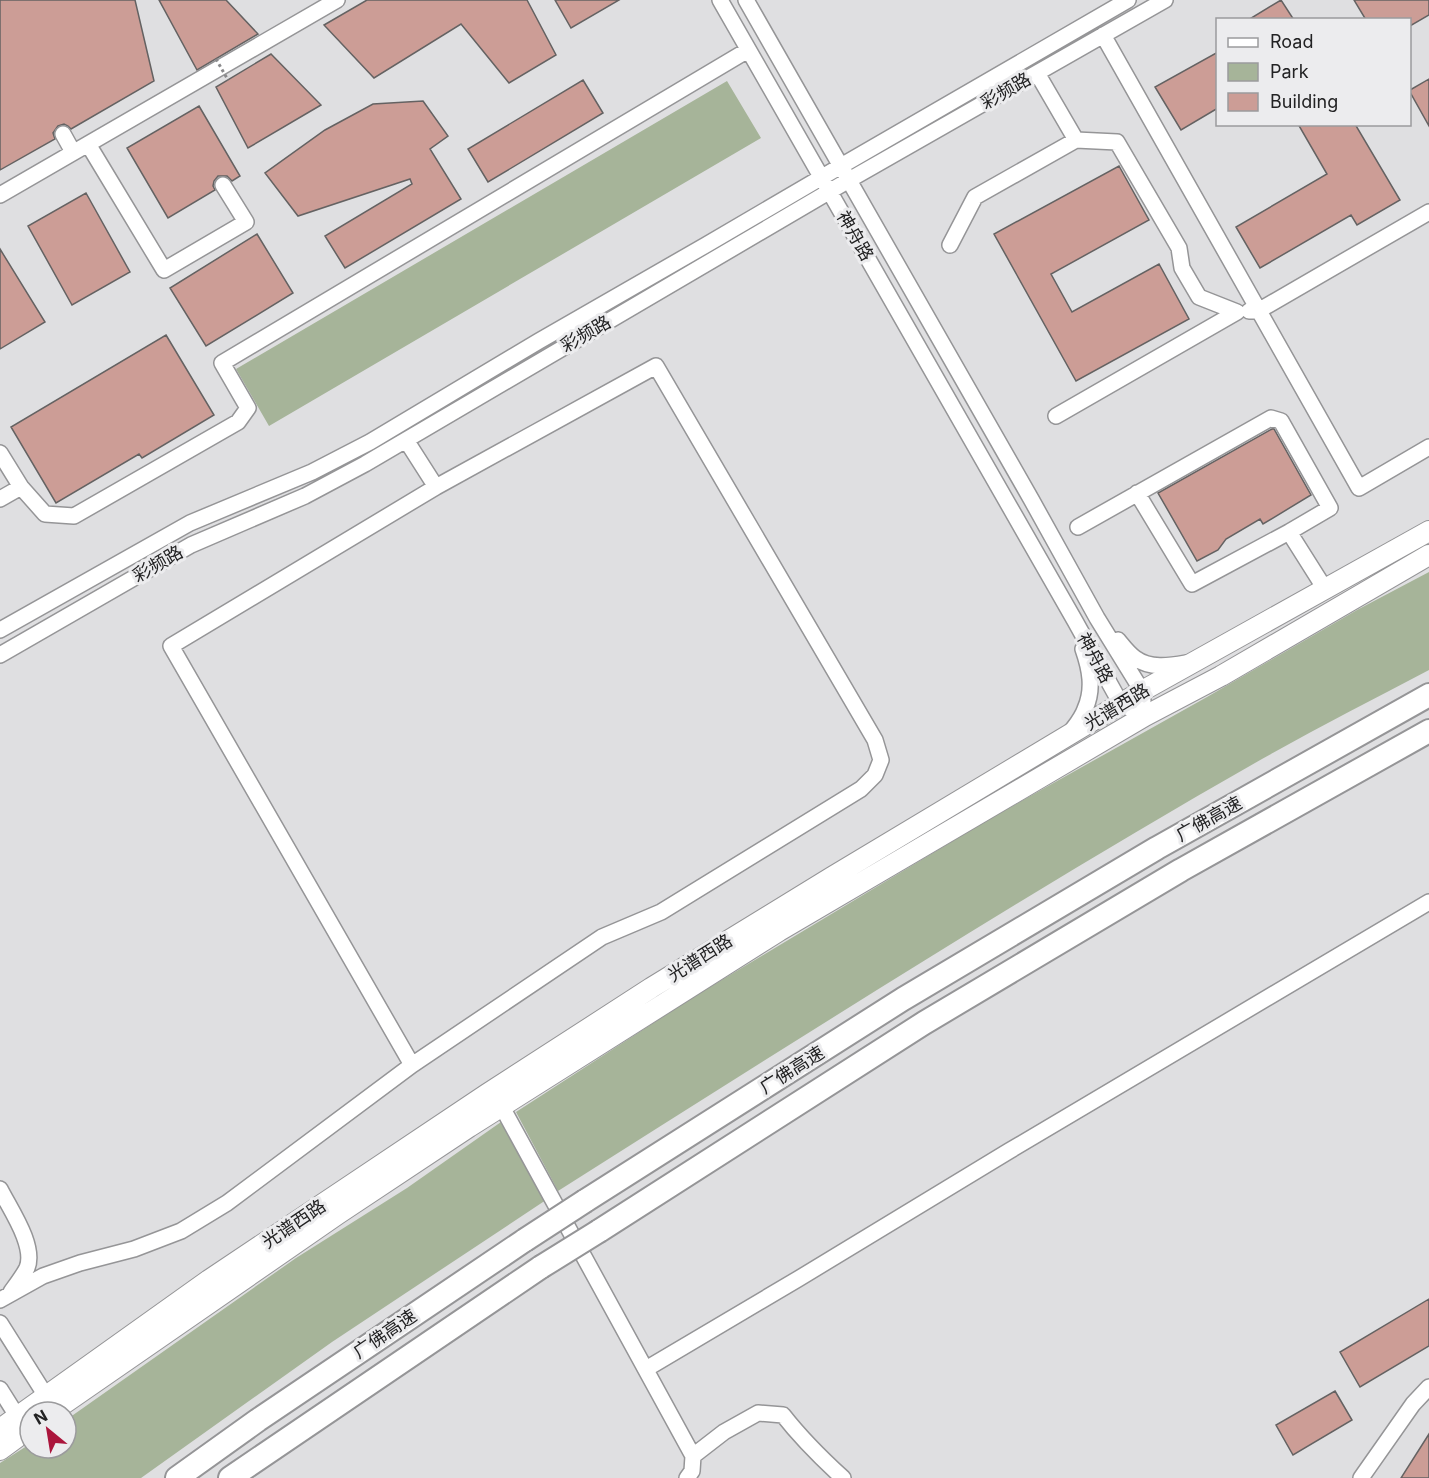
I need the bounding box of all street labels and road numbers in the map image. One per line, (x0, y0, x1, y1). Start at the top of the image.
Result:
street label: 彩频路 (977, 68, 1034, 113)
street label: 神舟路 (833, 207, 878, 264)
street label: 彩频路 (557, 311, 614, 356)
street label: 彩频路 (129, 541, 186, 586)
street label: 神舟路 (1073, 629, 1118, 686)
street label: 光谱西路 (1080, 679, 1153, 734)
street label: 广佛高速 (1172, 792, 1245, 845)
street label: 光谱西路 (664, 930, 736, 986)
street label: 广佛高速 (756, 1042, 828, 1098)
street label: 光谱西路 (258, 1195, 329, 1252)
street label: 广佛高速 (349, 1305, 420, 1362)

